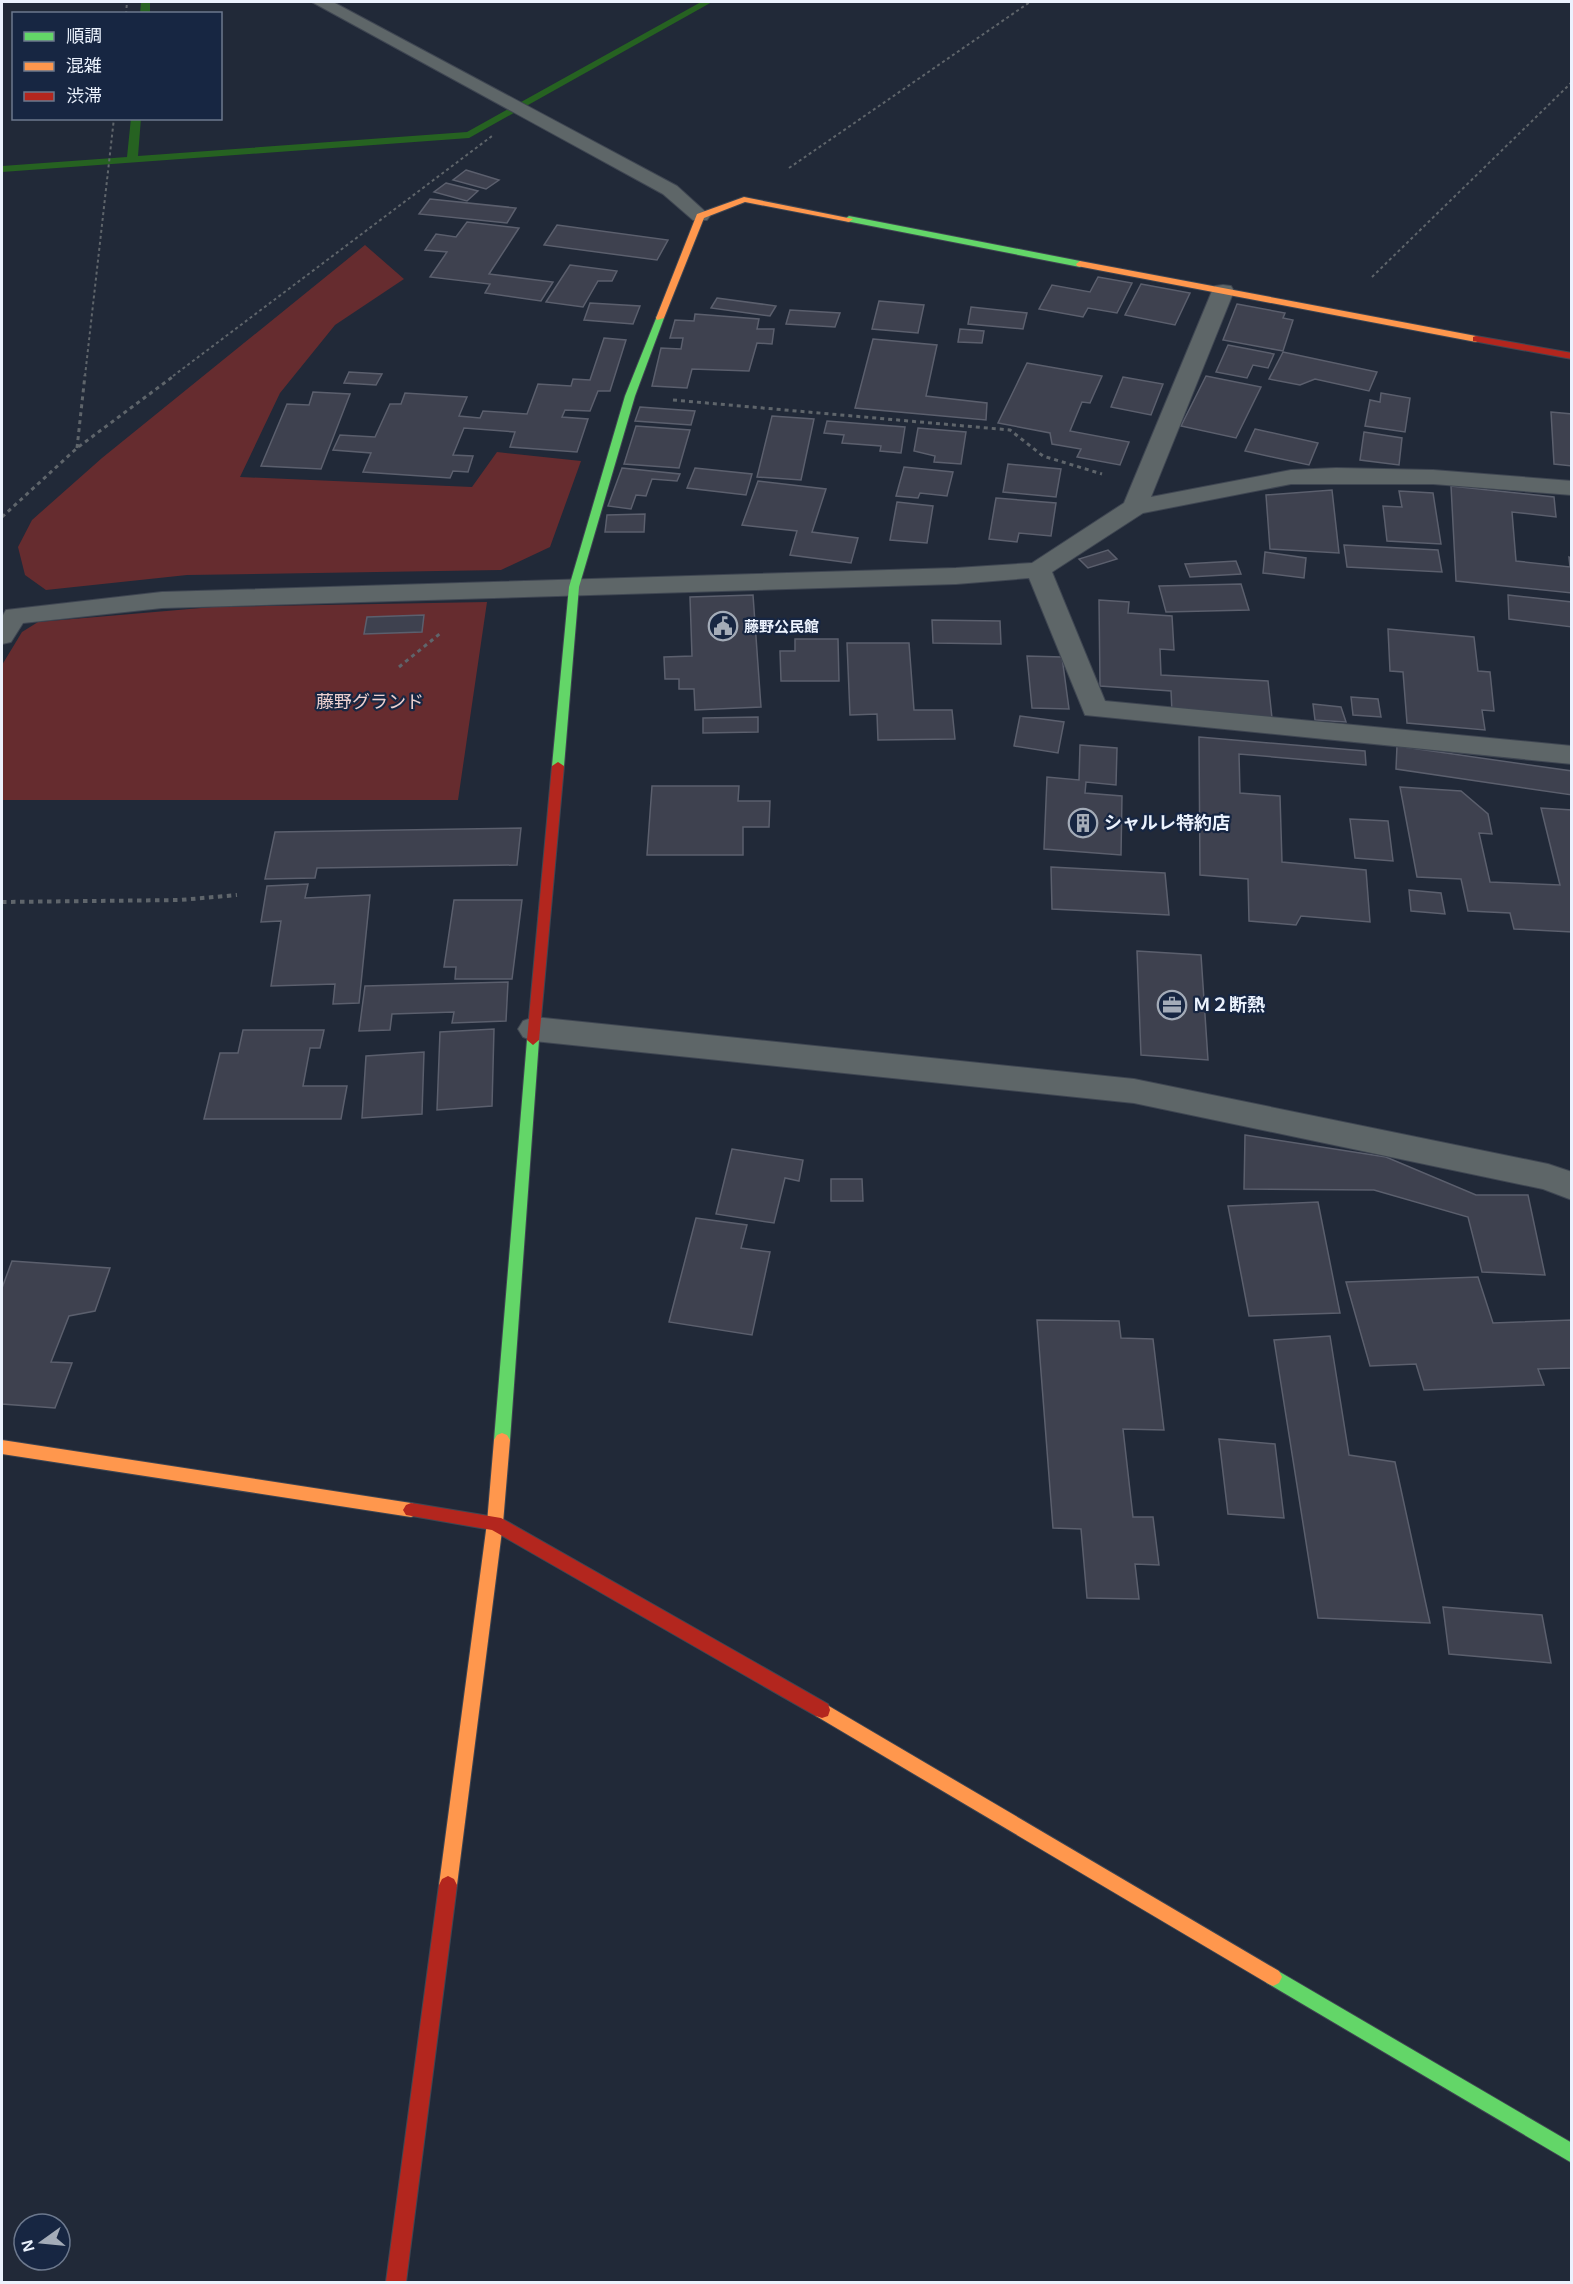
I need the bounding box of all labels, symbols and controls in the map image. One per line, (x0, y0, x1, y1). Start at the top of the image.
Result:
legend (12, 12, 222, 120)
text: 順調 (66, 26, 102, 46)
text: 混雑 (66, 56, 102, 76)
text: 渋滞 (66, 86, 102, 106)
public building icon: 藤野公民館 (707, 610, 739, 642)
place label: 藤野公民館 (744, 618, 819, 635)
park label: 藤野グランド (316, 692, 424, 712)
building icon: シャルレ特約店 (1067, 807, 1099, 839)
place label: シャルレ特約店 (1104, 813, 1230, 833)
office icon: Ｍ２断熱 (1156, 989, 1188, 1021)
place label: Ｍ２断熱 (1193, 995, 1265, 1015)
north arrow (12, 2212, 72, 2272)
text: N (18, 2238, 38, 2254)

